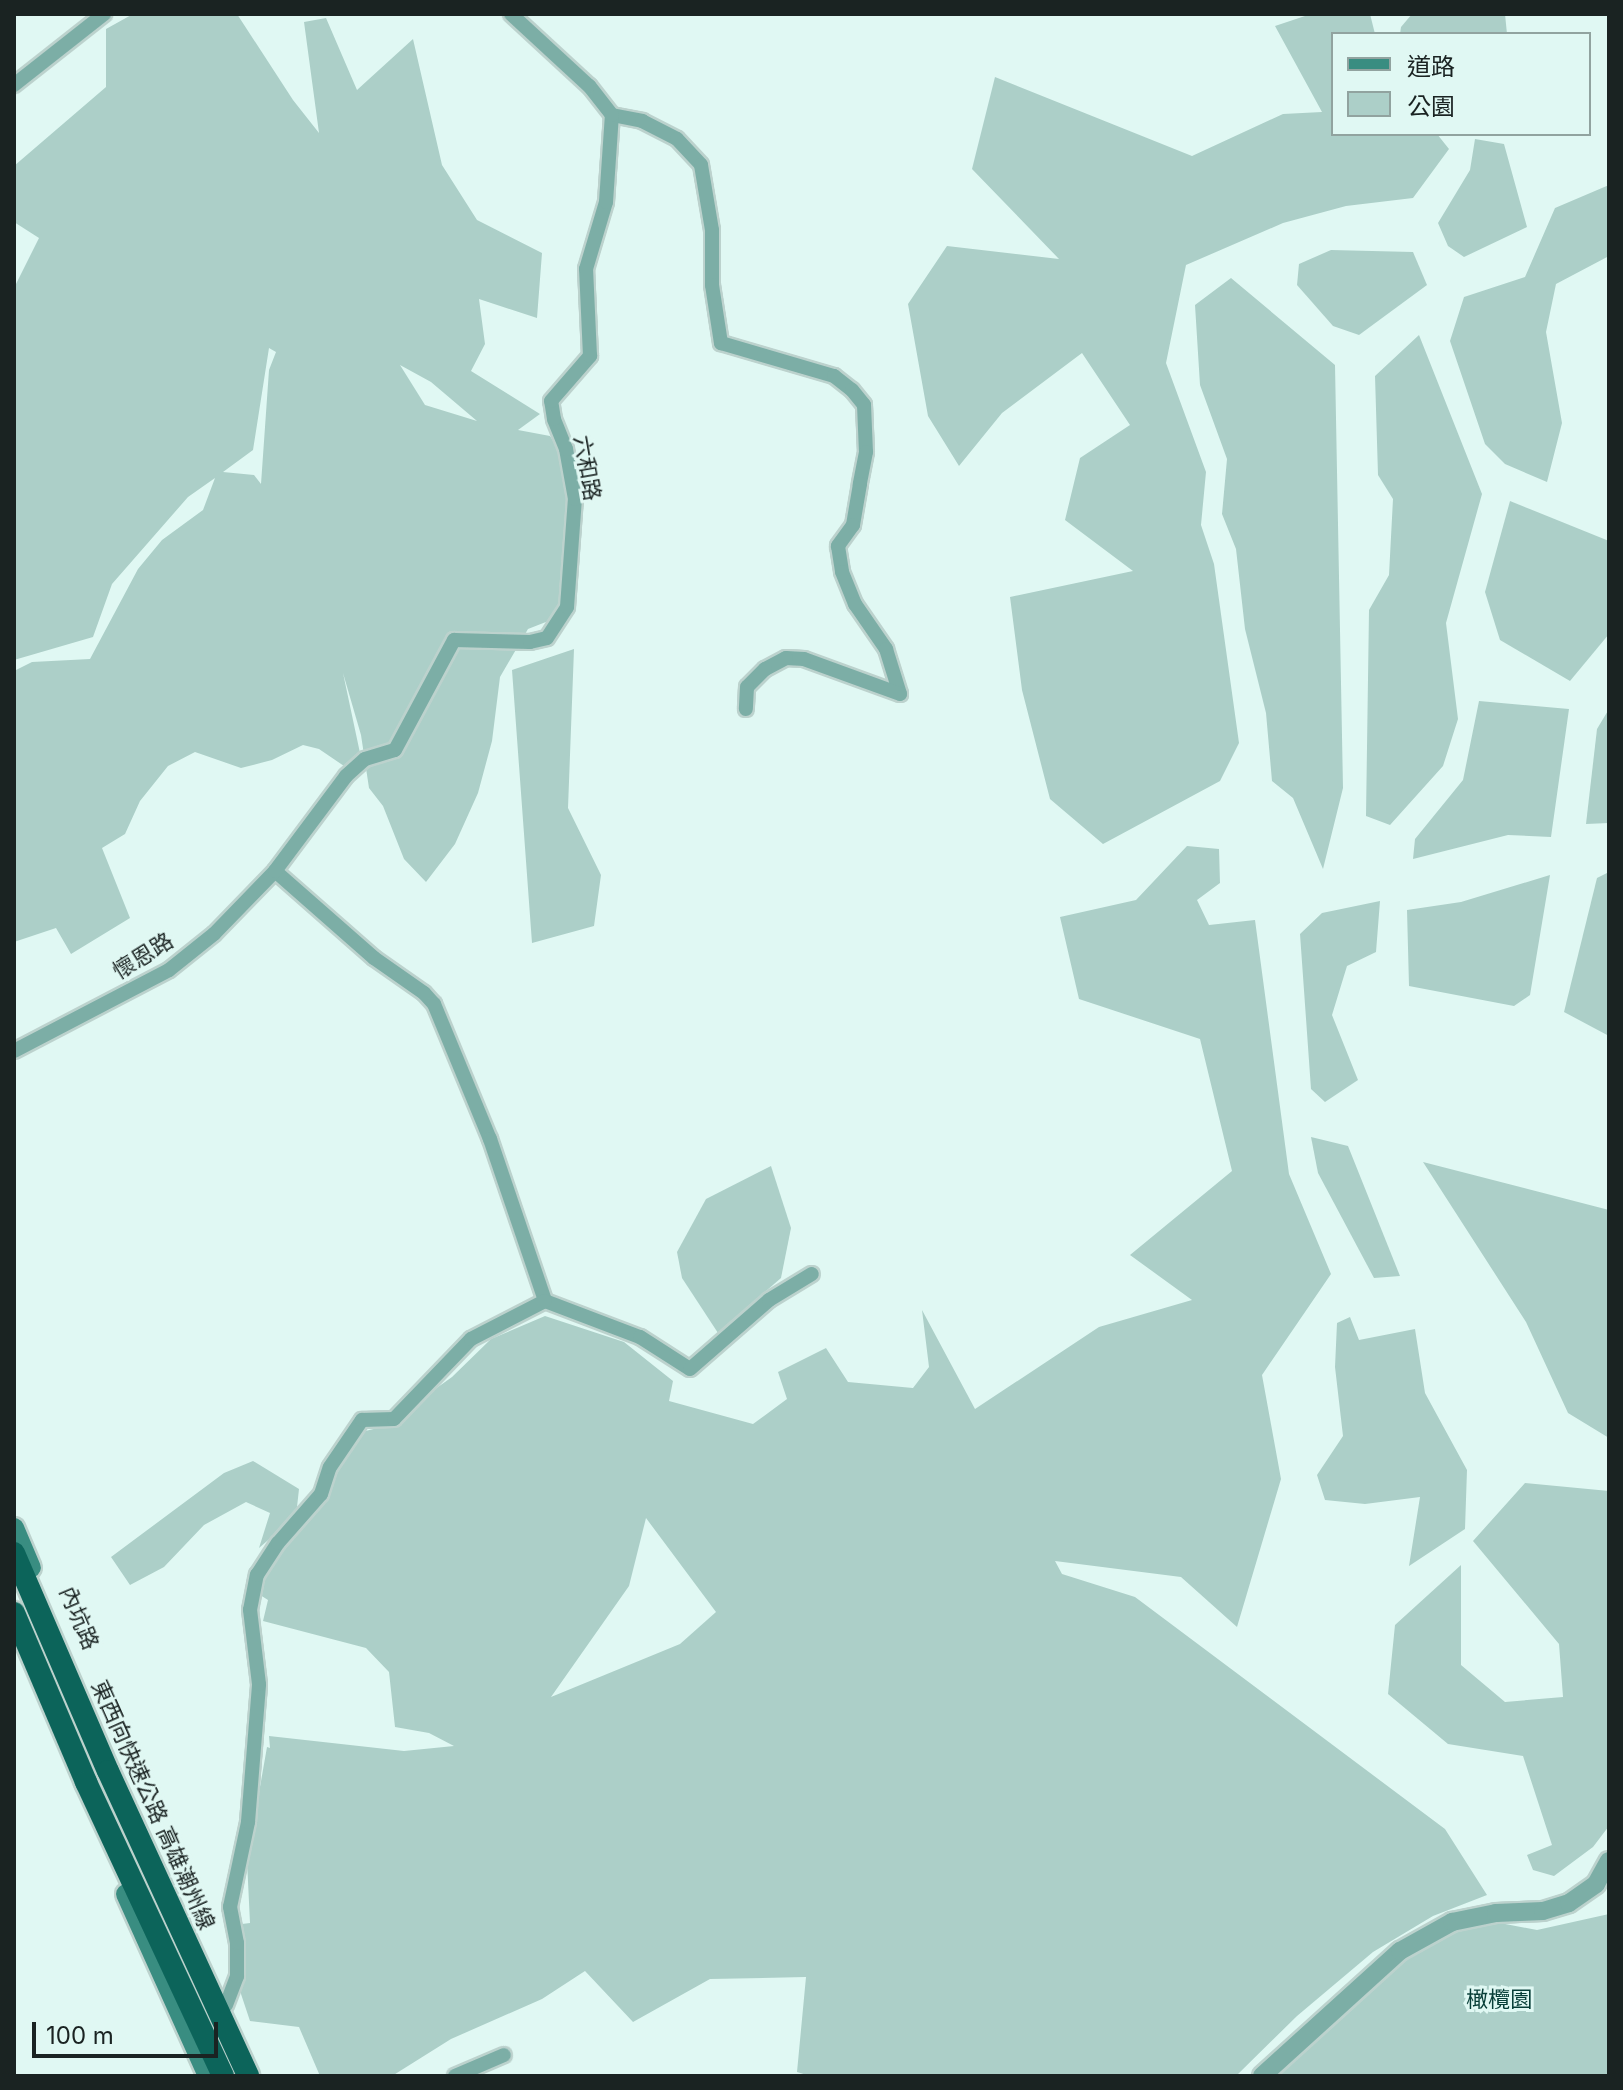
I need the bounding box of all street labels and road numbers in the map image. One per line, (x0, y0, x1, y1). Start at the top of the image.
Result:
street label: 六和路 (568, 433, 606, 503)
street label: 懷恩路 (108, 927, 178, 985)
street label: 內坑路 (54, 1582, 104, 1654)
street label: 東西向快速公路 高雄潮州線 (86, 1676, 220, 1934)

